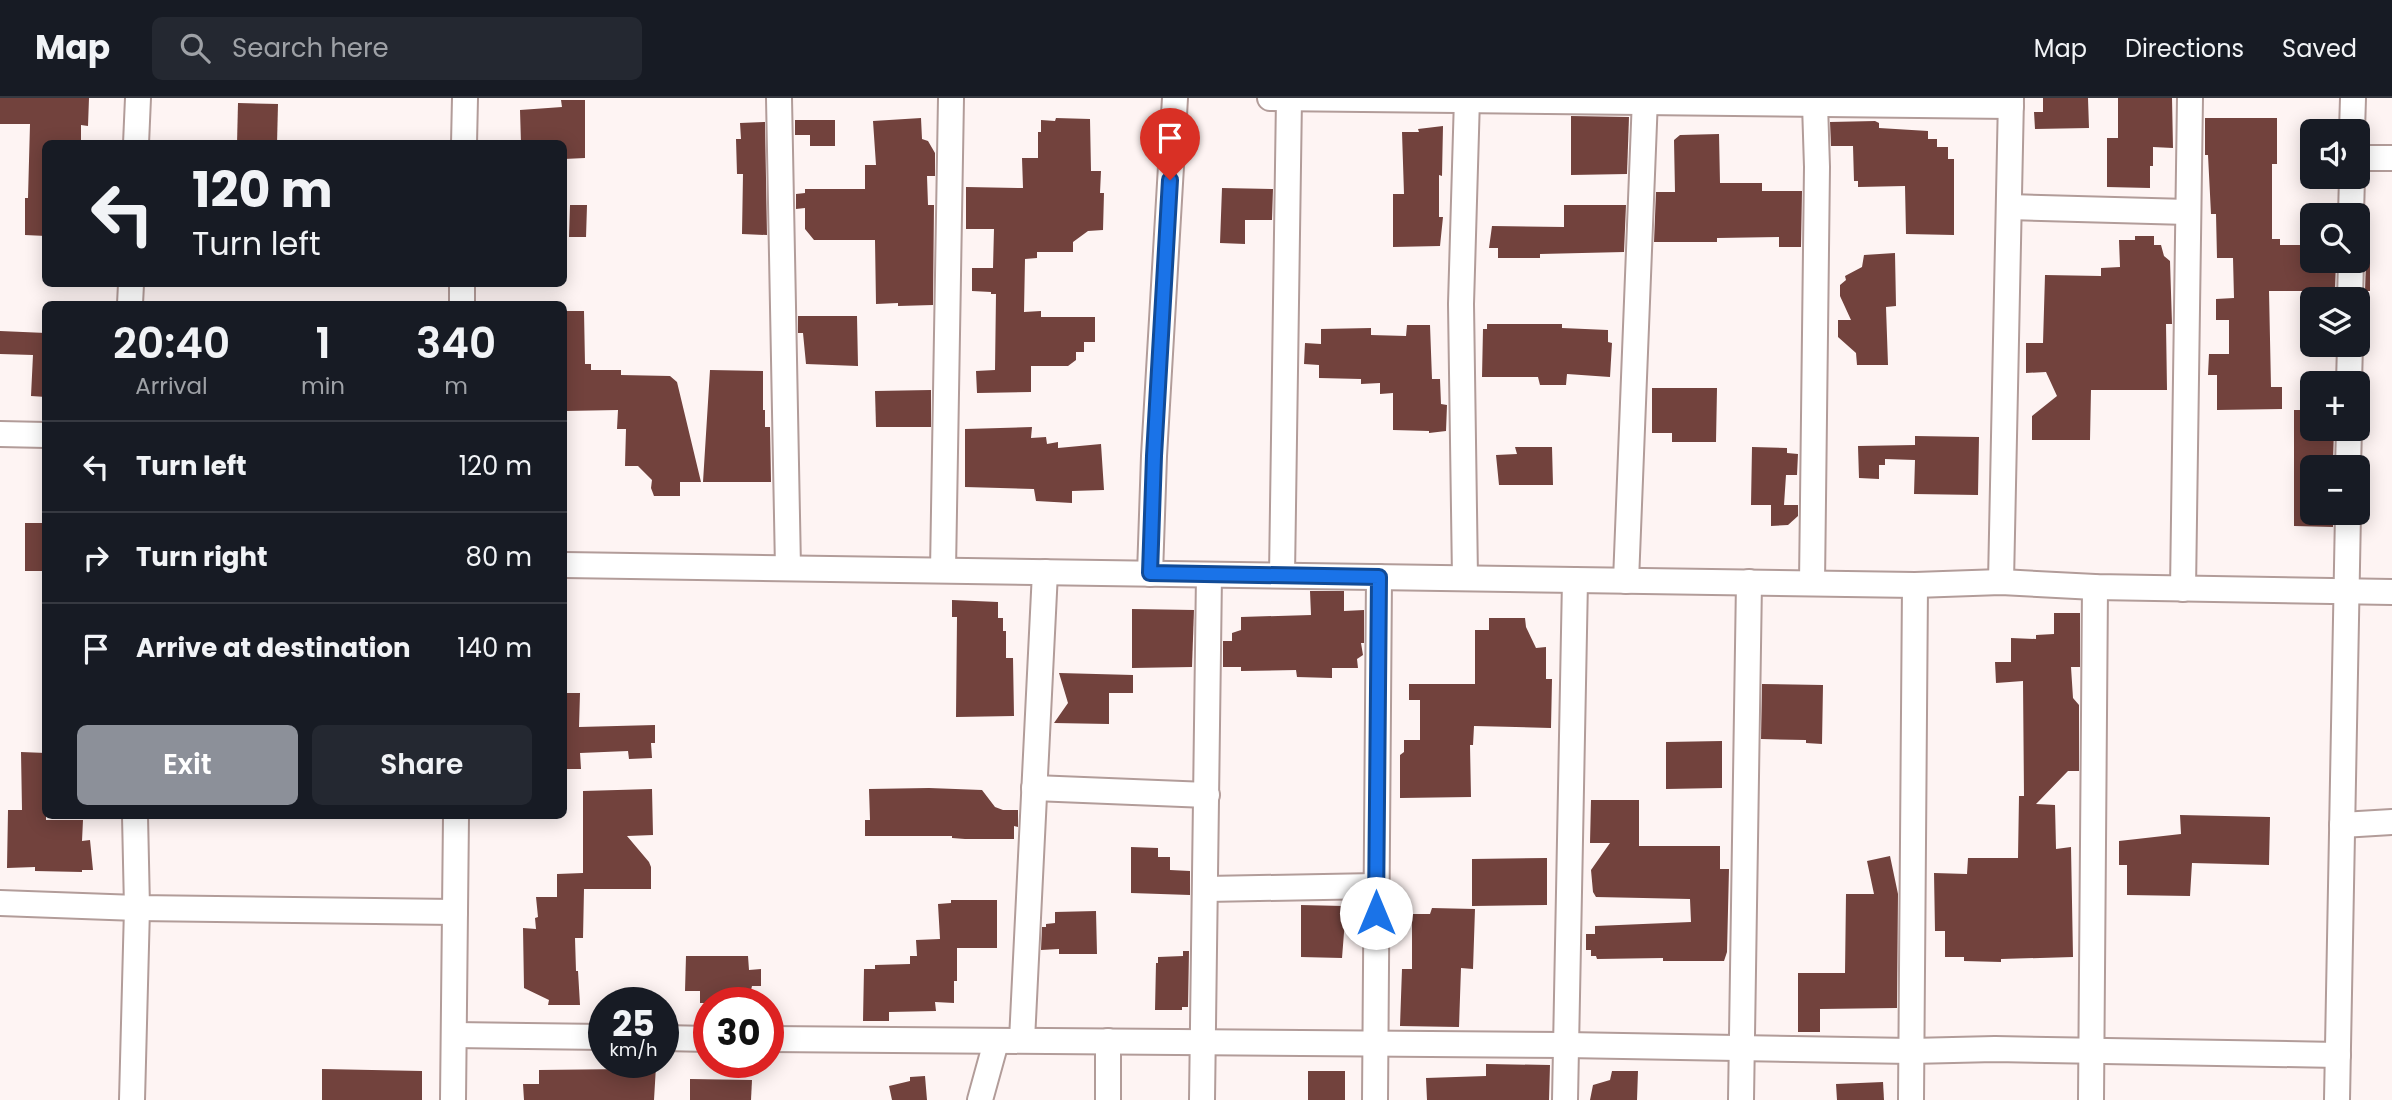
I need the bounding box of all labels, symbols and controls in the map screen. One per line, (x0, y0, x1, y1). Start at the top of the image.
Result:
search box (152, 17, 642, 80)
text: Map (35, 24, 110, 71)
icon: search (176, 29, 214, 67)
text: Search here (232, 30, 389, 66)
text: Map (2034, 32, 2087, 65)
text: Directions (2125, 32, 2244, 65)
text: Saved (2282, 32, 2357, 65)
pin (1140, 108, 1200, 180)
icon: arrive (1151, 119, 1189, 157)
map controls (2300, 119, 2370, 525)
button: sound (2300, 119, 2370, 189)
text: 120 m (192, 156, 333, 224)
icon: left (77, 168, 168, 259)
button: search (2300, 203, 2370, 273)
text: Turn left (192, 221, 321, 266)
button: layers (2300, 287, 2370, 357)
text: 20:40 (113, 314, 230, 373)
text: 1 (315, 314, 331, 373)
text: 340 (416, 314, 496, 373)
text: Arrival (135, 370, 208, 402)
text: min (301, 370, 345, 402)
text: m (444, 370, 468, 402)
button: + (2300, 371, 2370, 441)
icon: left (77, 448, 115, 486)
text: Turn left (136, 448, 247, 484)
text: 120 m (459, 448, 532, 484)
button: − (2300, 455, 2370, 525)
icon: right (77, 539, 115, 577)
text: Turn right (136, 539, 268, 575)
text: 80 m (466, 539, 532, 575)
icon: arrive (77, 630, 115, 668)
text: Arrive at destination (136, 630, 411, 666)
text: 140 m (457, 630, 532, 666)
button: Exit (77, 725, 298, 805)
button: Share (312, 725, 532, 805)
position arrow (1339, 876, 1413, 950)
speed limit sign: 30 (693, 987, 784, 1078)
text: 25 (612, 999, 655, 1048)
text: km/h (610, 1037, 657, 1062)

